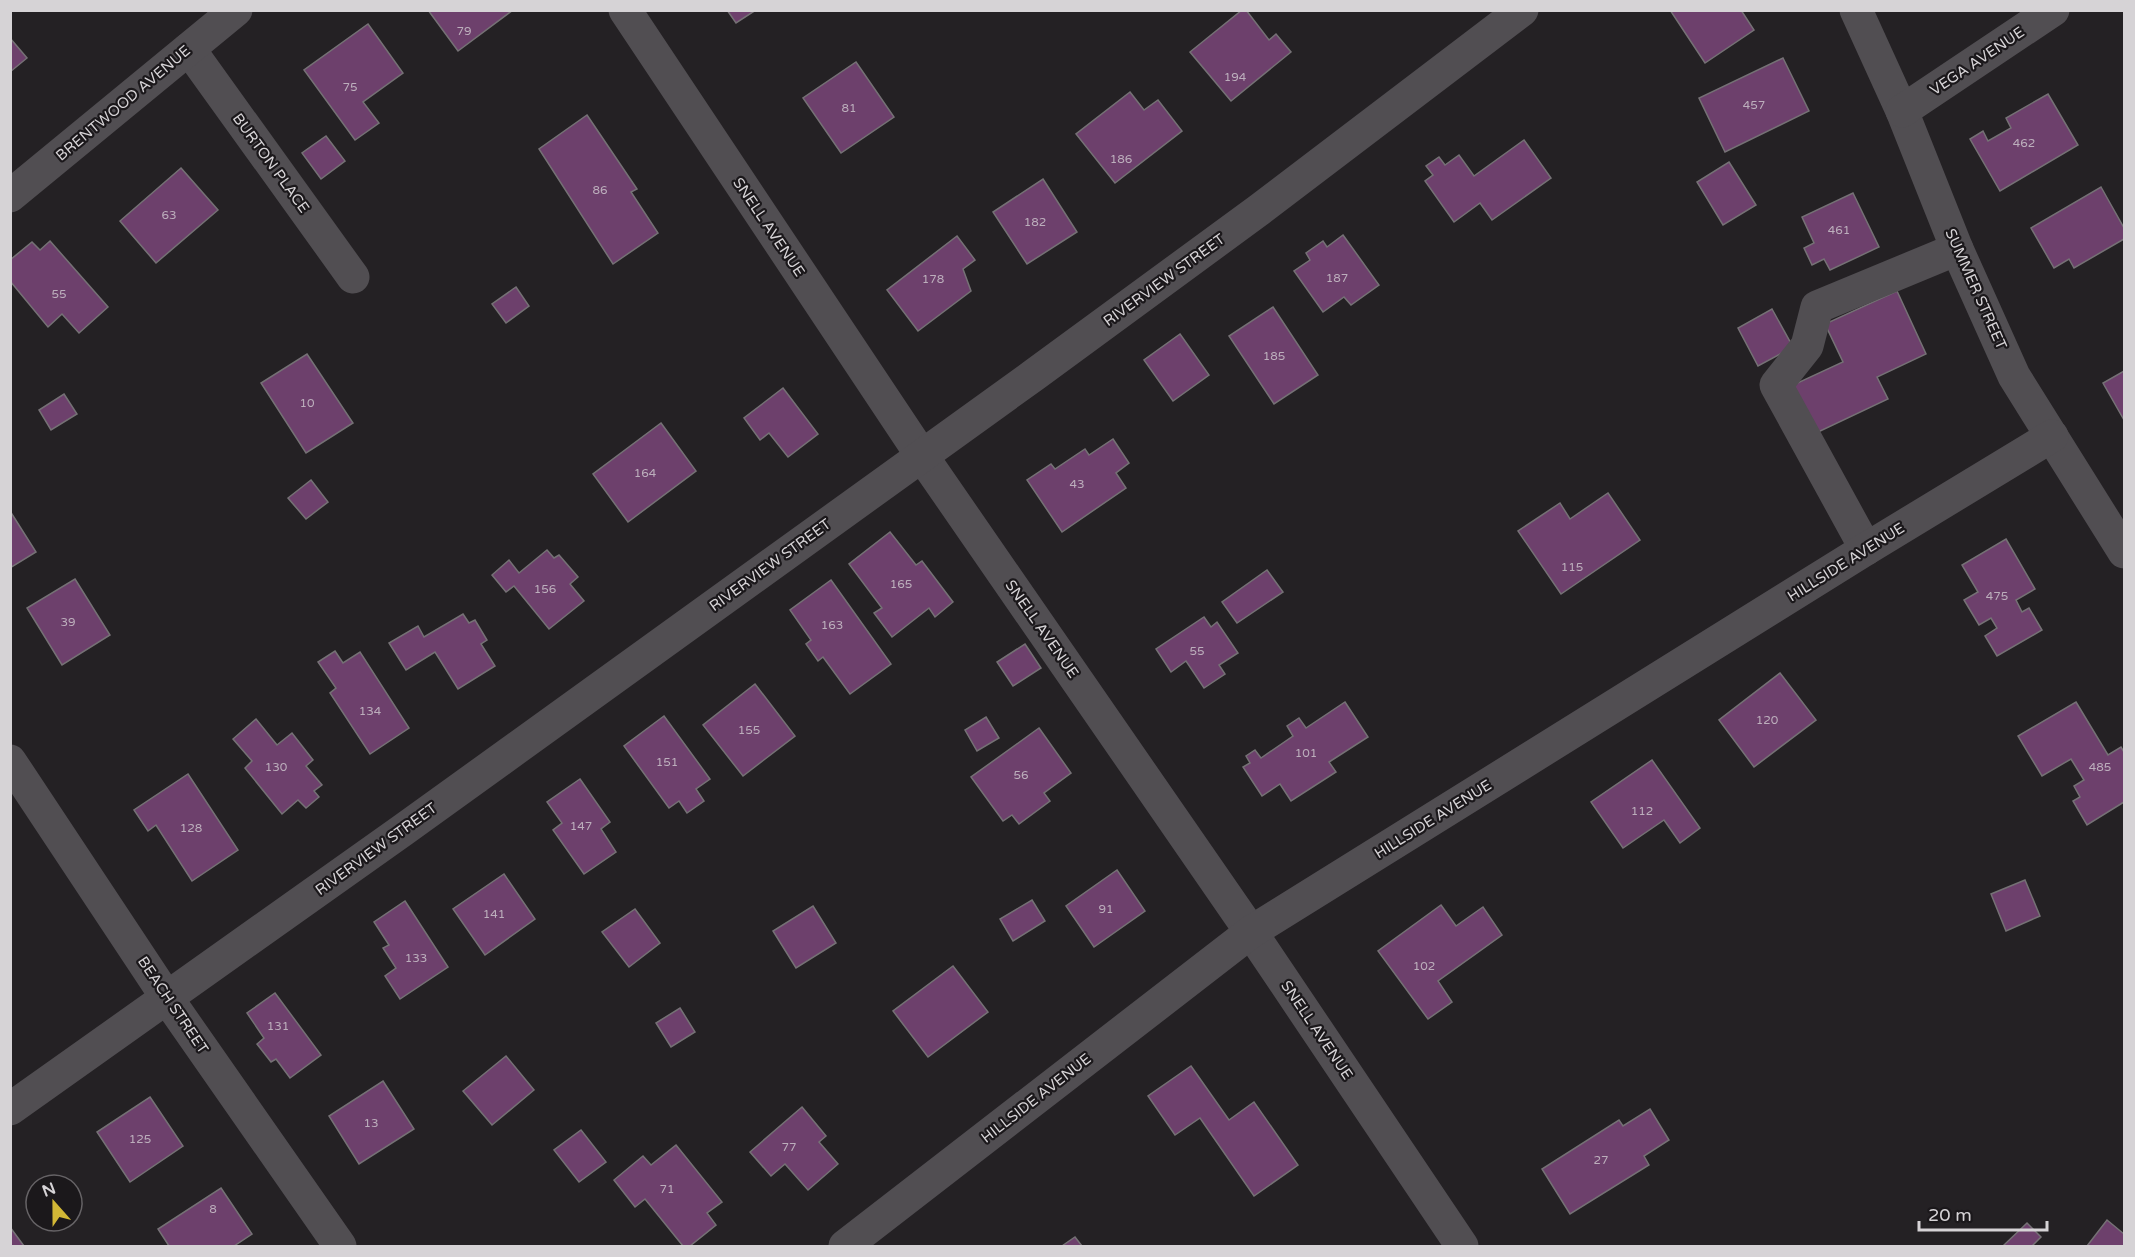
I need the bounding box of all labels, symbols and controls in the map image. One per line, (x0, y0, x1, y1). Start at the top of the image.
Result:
street label: VEGA AVENUE (1926, 23, 2028, 99)
house number: 79 (456, 24, 472, 38)
street label: BRENTWOOD AVENUE (52, 41, 194, 165)
house number: 194 (1224, 70, 1247, 84)
house number: 75 (342, 80, 358, 94)
house number: 457 (1743, 98, 1765, 112)
house number: 81 (841, 101, 857, 115)
street label: BURTON PLACE (229, 110, 313, 216)
house number: 462 (2013, 136, 2035, 150)
house number: 186 (1110, 152, 1132, 166)
street label: SNELL AVENUE (729, 174, 809, 280)
house number: 86 (592, 183, 608, 197)
house number: 63 (161, 208, 177, 222)
house number: 182 (1024, 215, 1046, 229)
house number: 461 (1828, 223, 1850, 237)
street label: SUMMER STREET (1941, 226, 2011, 352)
street label: RIVERVIEW STREET (1100, 230, 1228, 330)
house number: 187 (1326, 271, 1348, 285)
house number: 178 (922, 272, 944, 286)
house number: 55 (51, 287, 67, 301)
house number: 185 (1263, 349, 1285, 363)
house number: 10 (299, 396, 315, 410)
house number: 164 (634, 466, 657, 480)
house number: 43 (1069, 477, 1085, 491)
street label: RIVERVIEW STREET (706, 515, 834, 615)
street label: HILLSIDE AVENUE (1784, 519, 1908, 605)
house number: 115 (1561, 560, 1583, 574)
house number: 165 (890, 577, 912, 591)
street label: SNELL AVENUE (1001, 577, 1083, 681)
house number: 156 (534, 582, 556, 596)
house number: 475 (1986, 589, 2008, 603)
house number: 39 (60, 615, 76, 629)
house number: 163 (821, 618, 843, 632)
house number: 55 (1189, 644, 1205, 658)
house number: 134 (359, 704, 382, 718)
house number: 120 (1756, 713, 1779, 727)
house number: 155 (738, 723, 760, 737)
house number: 101 (1295, 746, 1317, 760)
house number: 151 (656, 755, 678, 769)
house number: 130 (265, 760, 288, 774)
house number: 485 (2089, 760, 2111, 774)
house number: 56 (1013, 768, 1029, 782)
street label: HILLSIDE AVENUE (1371, 776, 1495, 862)
street label: RIVERVIEW STREET (312, 799, 440, 899)
house number: 112 (1631, 804, 1653, 818)
house number: 147 (570, 819, 592, 833)
house number: 128 (180, 821, 202, 835)
house number: 91 (1098, 902, 1114, 916)
house number: 141 (483, 907, 505, 921)
house number: 133 (405, 951, 427, 965)
street label: BEACH STREET (134, 953, 212, 1057)
house number: 102 (1413, 959, 1435, 973)
street label: SNELL AVENUE (1277, 977, 1357, 1083)
house number: 131 (267, 1019, 289, 1033)
street label: HILLSIDE AVENUE (977, 1049, 1095, 1147)
house number: 13 (363, 1116, 379, 1130)
house number: 125 (129, 1132, 151, 1146)
house number: 77 (781, 1140, 797, 1154)
house number: 27 (1593, 1153, 1609, 1167)
north arrow (24, 1173, 84, 1233)
text: N (39, 1178, 59, 1202)
house number: 71 (659, 1182, 675, 1196)
scale bar (1919, 1194, 2046, 1232)
house number: 8 (209, 1202, 217, 1216)
text: 20 m (1928, 1204, 1972, 1226)

